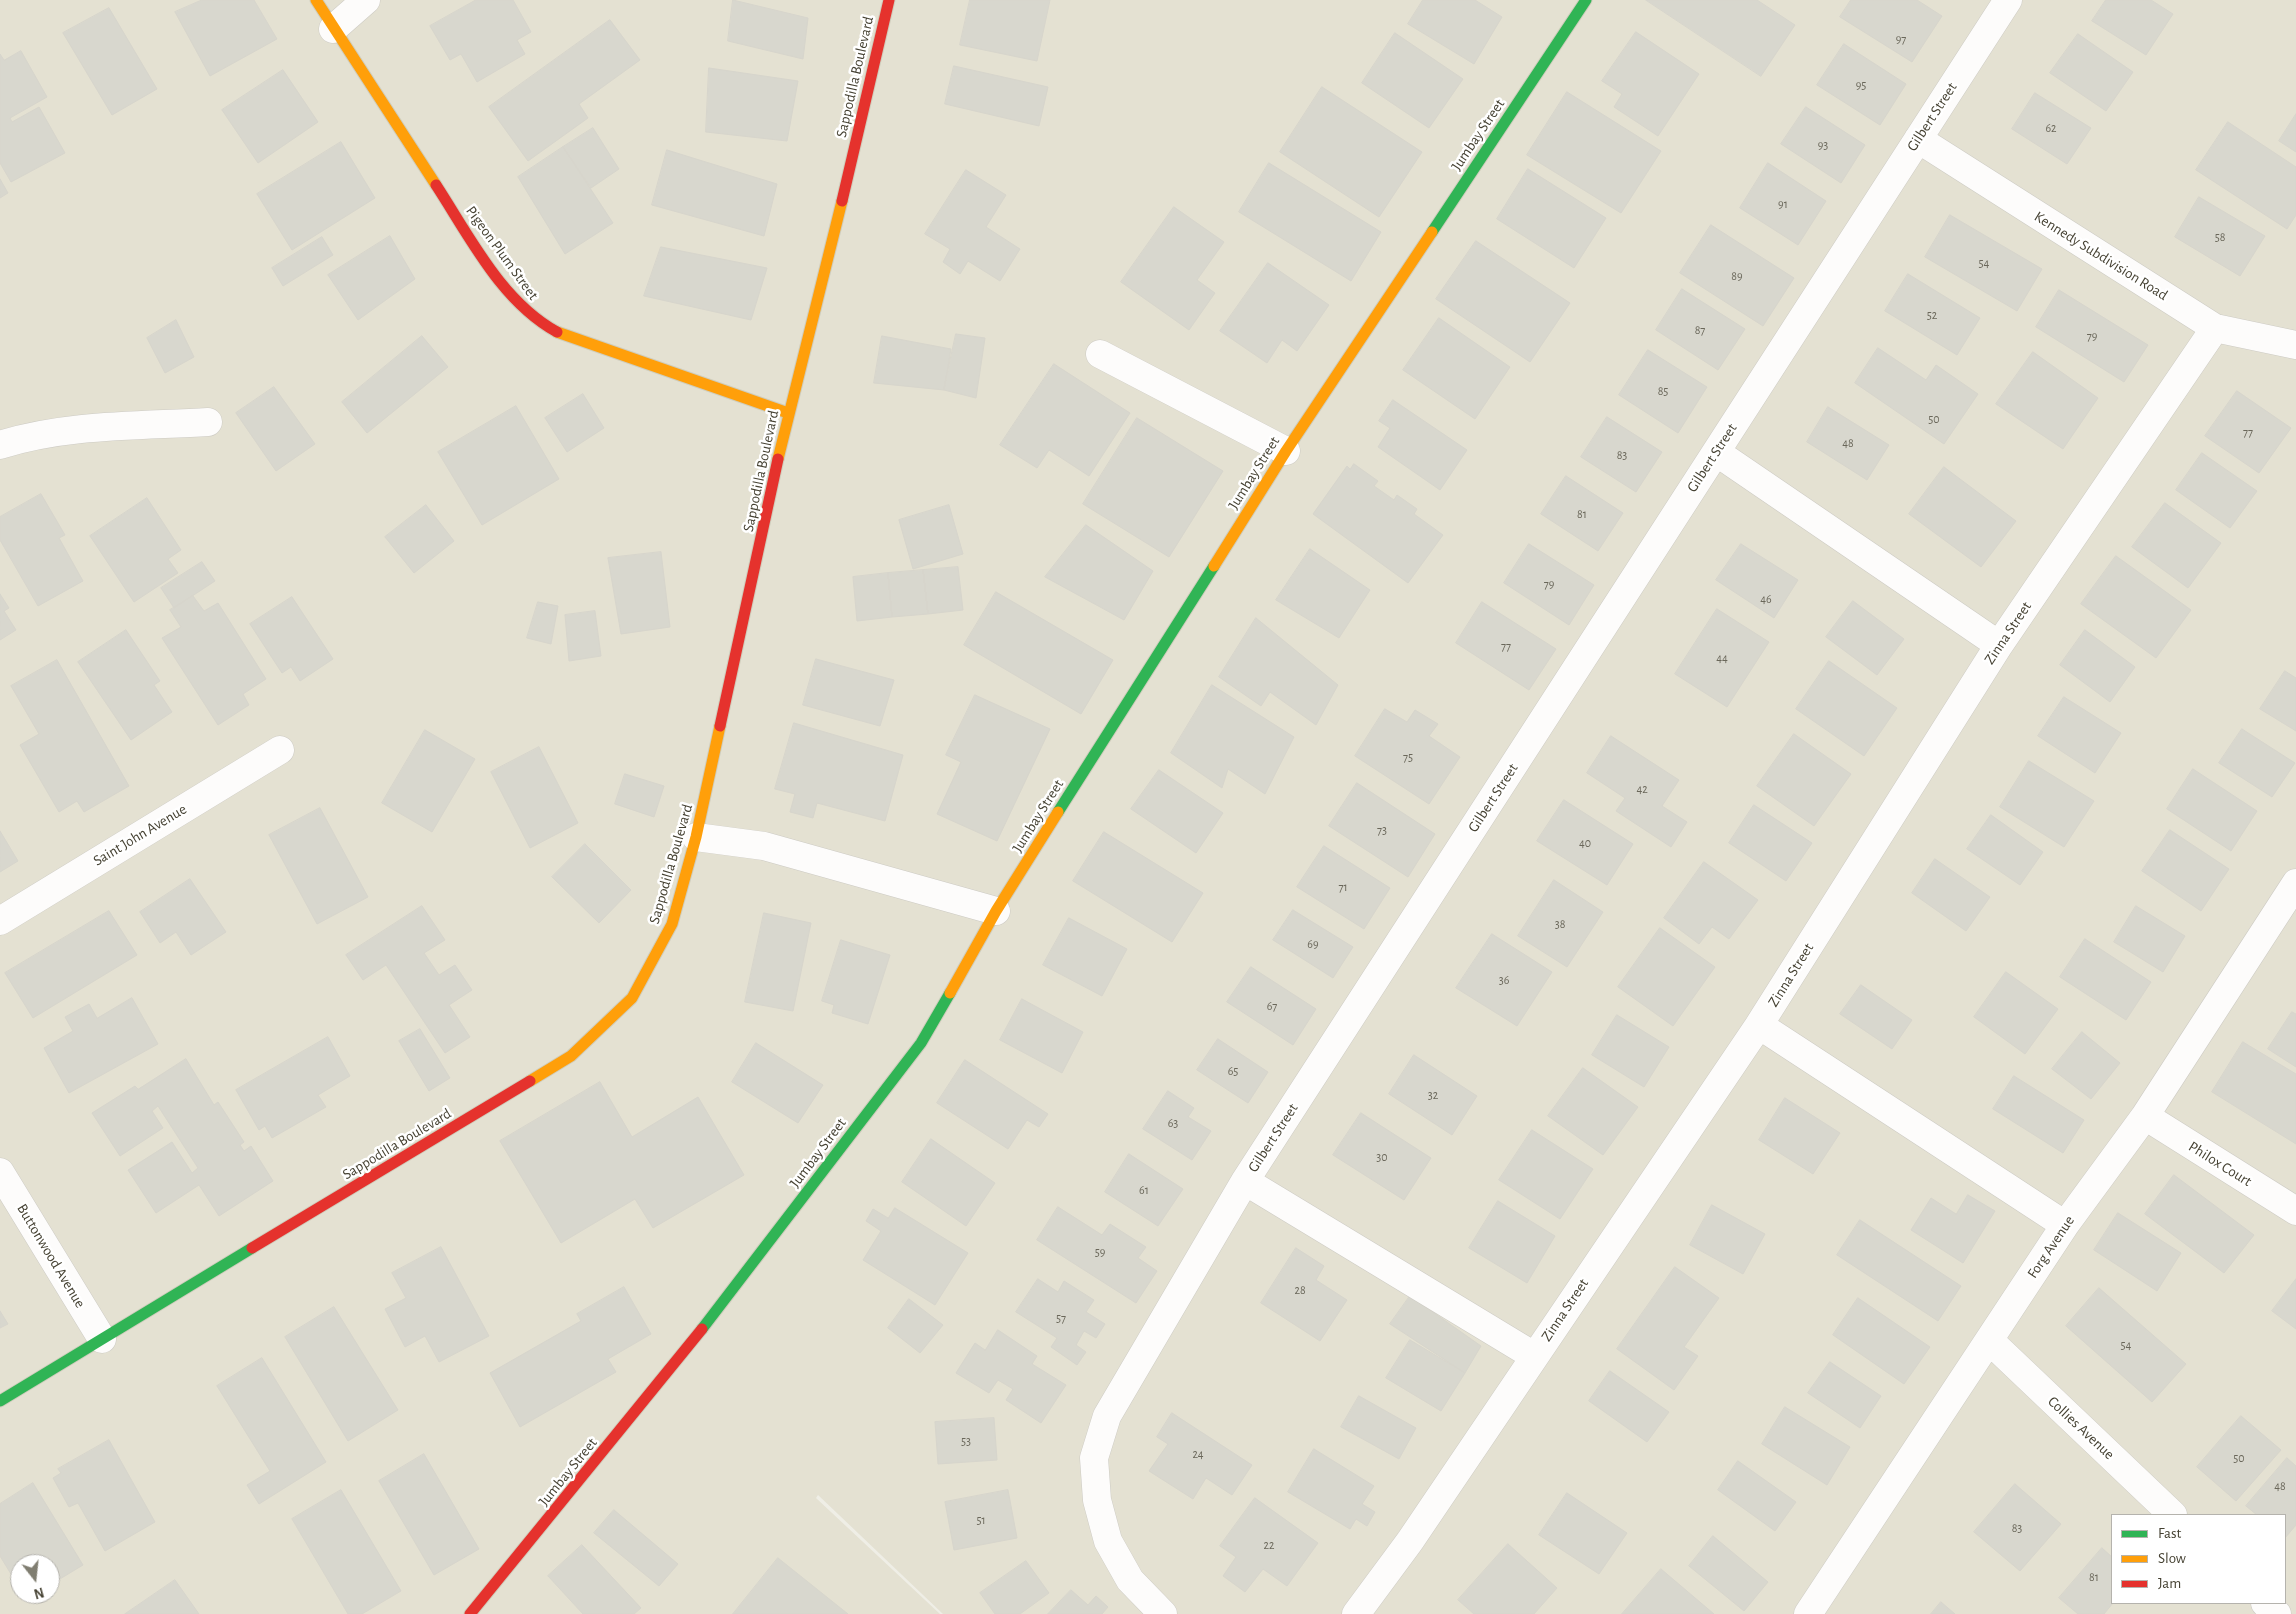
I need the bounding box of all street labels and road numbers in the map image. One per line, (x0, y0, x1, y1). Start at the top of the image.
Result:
street label: Sappodilla Boulevard (832, 15, 878, 139)
street label: Gilbert Street (1903, 79, 1961, 155)
street label: Jumbay Street (1447, 96, 1509, 174)
street label: Pigeon Plum Street (462, 202, 542, 304)
street label: Kennedy Subdivision Road (2031, 208, 2171, 304)
street label: Sappodilla Boulevard (739, 409, 783, 533)
street label: Gilbert Street (1683, 420, 1741, 496)
street label: Jumbay Street (1224, 433, 1284, 513)
street label: Zinna Street (1981, 598, 2035, 668)
street label: Gilbert Street (1464, 760, 1522, 836)
street label: Jumbay Street (1008, 776, 1068, 856)
street label: Saint John Avenue (90, 800, 190, 870)
street label: Sappodilla Boulevard (645, 802, 697, 926)
street label: Zinna Street (1764, 940, 1818, 1010)
street label: Gilbert Street (1244, 1100, 1302, 1176)
street label: Sappodilla Boulevard (339, 1104, 455, 1184)
street label: Jumbay Street (786, 1115, 850, 1191)
street label: Philox Court (2185, 1138, 2255, 1190)
street label: Buttonwood Avenue (13, 1201, 89, 1311)
street label: Forg Avenue (2024, 1212, 2078, 1282)
street label: Zinna Street (1538, 1275, 1592, 1345)
street label: Collies Avenue (2044, 1393, 2118, 1463)
street label: Jumbay Street (535, 1434, 601, 1510)

